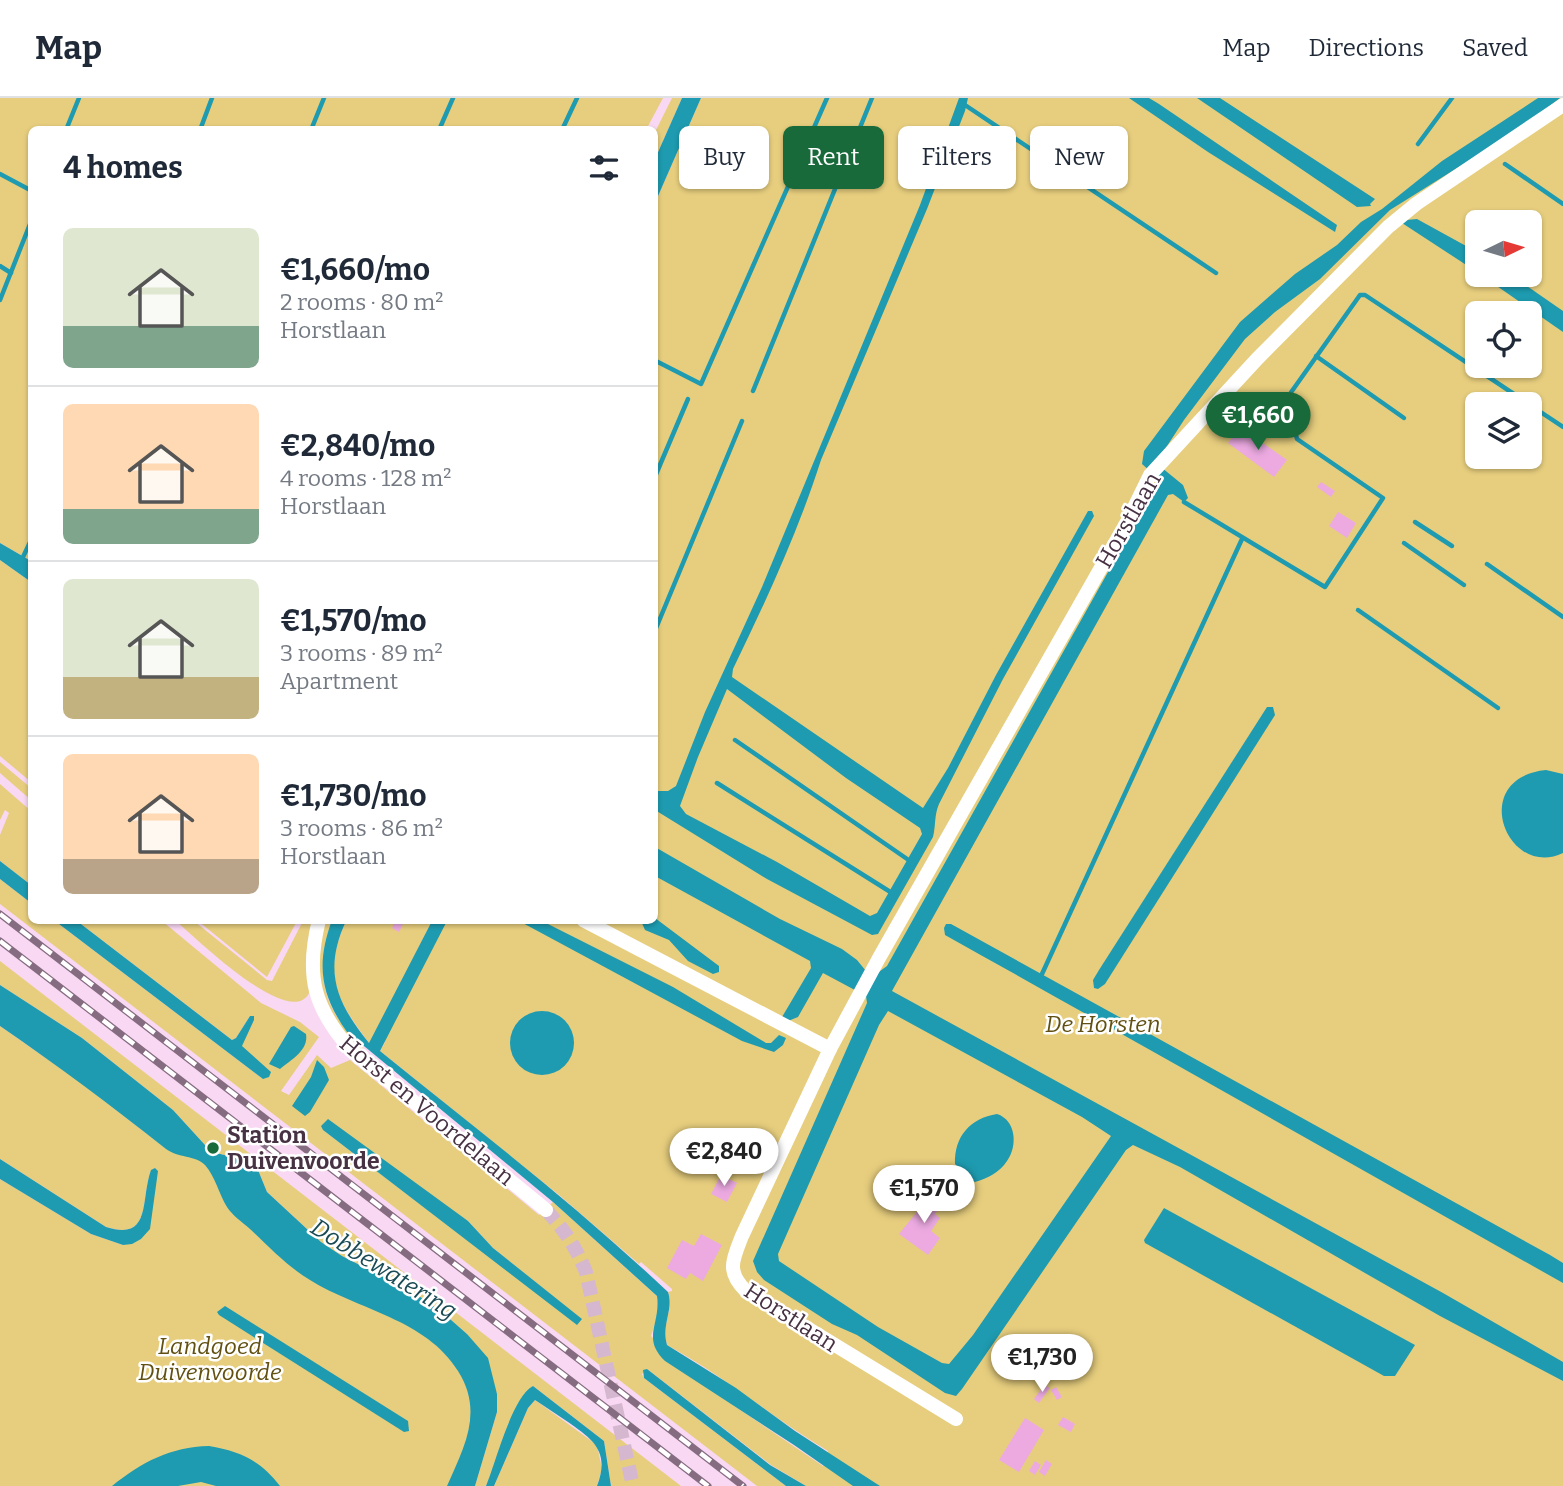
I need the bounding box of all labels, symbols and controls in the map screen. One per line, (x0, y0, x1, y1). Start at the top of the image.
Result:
text: Map (35, 28, 102, 68)
text: Map (1222, 34, 1271, 62)
text: Directions (1309, 34, 1424, 62)
text: Saved (1462, 34, 1528, 62)
chip: Buy (679, 126, 769, 189)
chip: Rent (783, 126, 884, 189)
chip: Filters (898, 126, 1016, 189)
chip: New (1030, 126, 1128, 189)
icon: filters (585, 149, 623, 187)
text: 4 homes (63, 150, 183, 186)
north arrow (1465, 210, 1542, 287)
map controls (1465, 210, 1542, 469)
text: €1,660/mo (280, 252, 430, 288)
icon: home (119, 256, 203, 340)
text: 2 rooms · 80 m² (280, 288, 443, 316)
button: locate (1465, 301, 1542, 378)
text: Horstlaan (280, 316, 386, 344)
pin: €1,660 (1201, 392, 1315, 452)
button: layers (1465, 392, 1542, 469)
text: €1,660 (1222, 401, 1294, 429)
text: €2,840/mo (280, 428, 435, 464)
icon: home (119, 432, 203, 516)
text: 4 rooms · 128 m² (280, 464, 451, 492)
street label: Horstlaan (1089, 467, 1167, 573)
text: Horstlaan (280, 492, 386, 520)
text: €1,570/mo (280, 603, 427, 639)
icon: home (119, 607, 203, 691)
text: 3 rooms · 89 m² (280, 639, 443, 667)
text: Apartment (280, 667, 398, 695)
text: €1,730/mo (280, 778, 427, 814)
icon: home (119, 782, 203, 866)
text: 3 rooms · 86 m² (280, 814, 443, 842)
text: Horstlaan (280, 842, 386, 870)
park label: De Horsten (1045, 1010, 1161, 1038)
street label: Horst en Voordelaan (334, 1029, 520, 1191)
place label: Station Duivenvoorde (227, 1121, 380, 1175)
pin: €2,840 (667, 1128, 781, 1188)
text: €2,840 (686, 1137, 762, 1165)
marker: Station Duivenvoorde (205, 1140, 221, 1156)
pin: €1,570 (867, 1166, 981, 1225)
text: €1,570 (889, 1174, 959, 1202)
water label: Dobbewatering (306, 1213, 462, 1325)
street label: Horstlaan (739, 1276, 844, 1358)
park label: Landgoed Duivenvoorde (138, 1332, 282, 1386)
pin: €1,730 (985, 1334, 1099, 1394)
text: €1,730 (1007, 1343, 1077, 1371)

